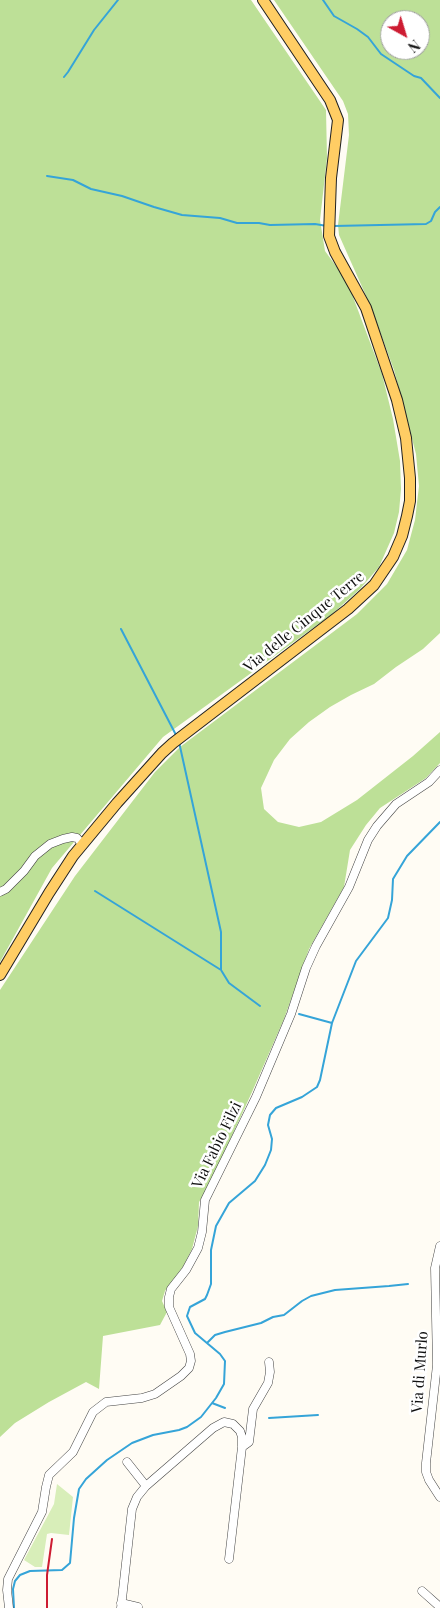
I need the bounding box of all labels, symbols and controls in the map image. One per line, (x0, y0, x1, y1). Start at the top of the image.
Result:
north arrow (380, 10, 430, 60)
text: N (404, 36, 424, 57)
street label: Via delle Cinque Terre (240, 568, 368, 676)
street label: Via Fabio Filzi (188, 1099, 246, 1191)
street label: Via di Murlo (408, 1331, 432, 1413)

